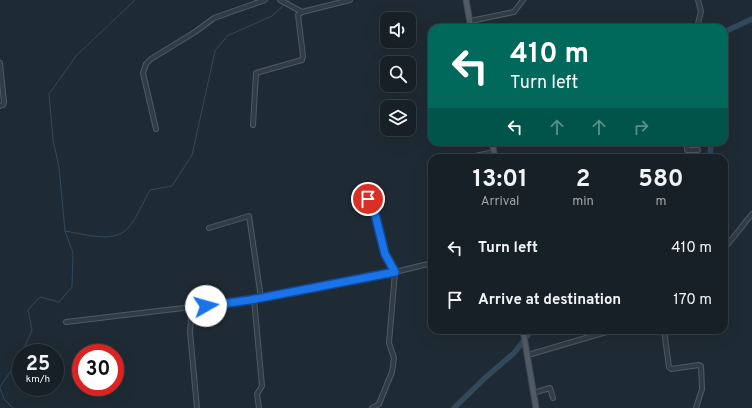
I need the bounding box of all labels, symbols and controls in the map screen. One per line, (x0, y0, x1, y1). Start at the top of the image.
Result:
map controls (380, 12, 416, 136)
button: sound (380, 12, 416, 48)
text: 410 m (510, 37, 589, 73)
icon: left (444, 40, 496, 92)
button: search (380, 56, 416, 92)
text: Turn left (510, 72, 578, 95)
button: layers (380, 100, 416, 136)
icon: left (504, 116, 526, 138)
icon: ahead (546, 116, 568, 138)
icon: ahead (588, 116, 610, 138)
icon: right (630, 116, 652, 138)
text: 13:01 (472, 165, 528, 195)
text: 2 (576, 165, 590, 195)
text: 580 (638, 165, 683, 195)
pin (351, 182, 385, 216)
icon: arrive (357, 188, 379, 210)
text: Arrival (481, 194, 519, 210)
text: min (572, 194, 594, 210)
text: m (655, 194, 666, 210)
icon: left (444, 237, 466, 259)
text: Turn left (478, 239, 538, 258)
text: 410 m (671, 239, 712, 258)
position arrow (185, 285, 227, 327)
icon: arrive (444, 289, 466, 311)
text: Arrive at destination (478, 291, 621, 310)
text: 170 m (673, 291, 712, 310)
speed limit sign: 30 (72, 344, 124, 396)
text: 25 (26, 352, 50, 378)
text: km/h (26, 373, 50, 386)

